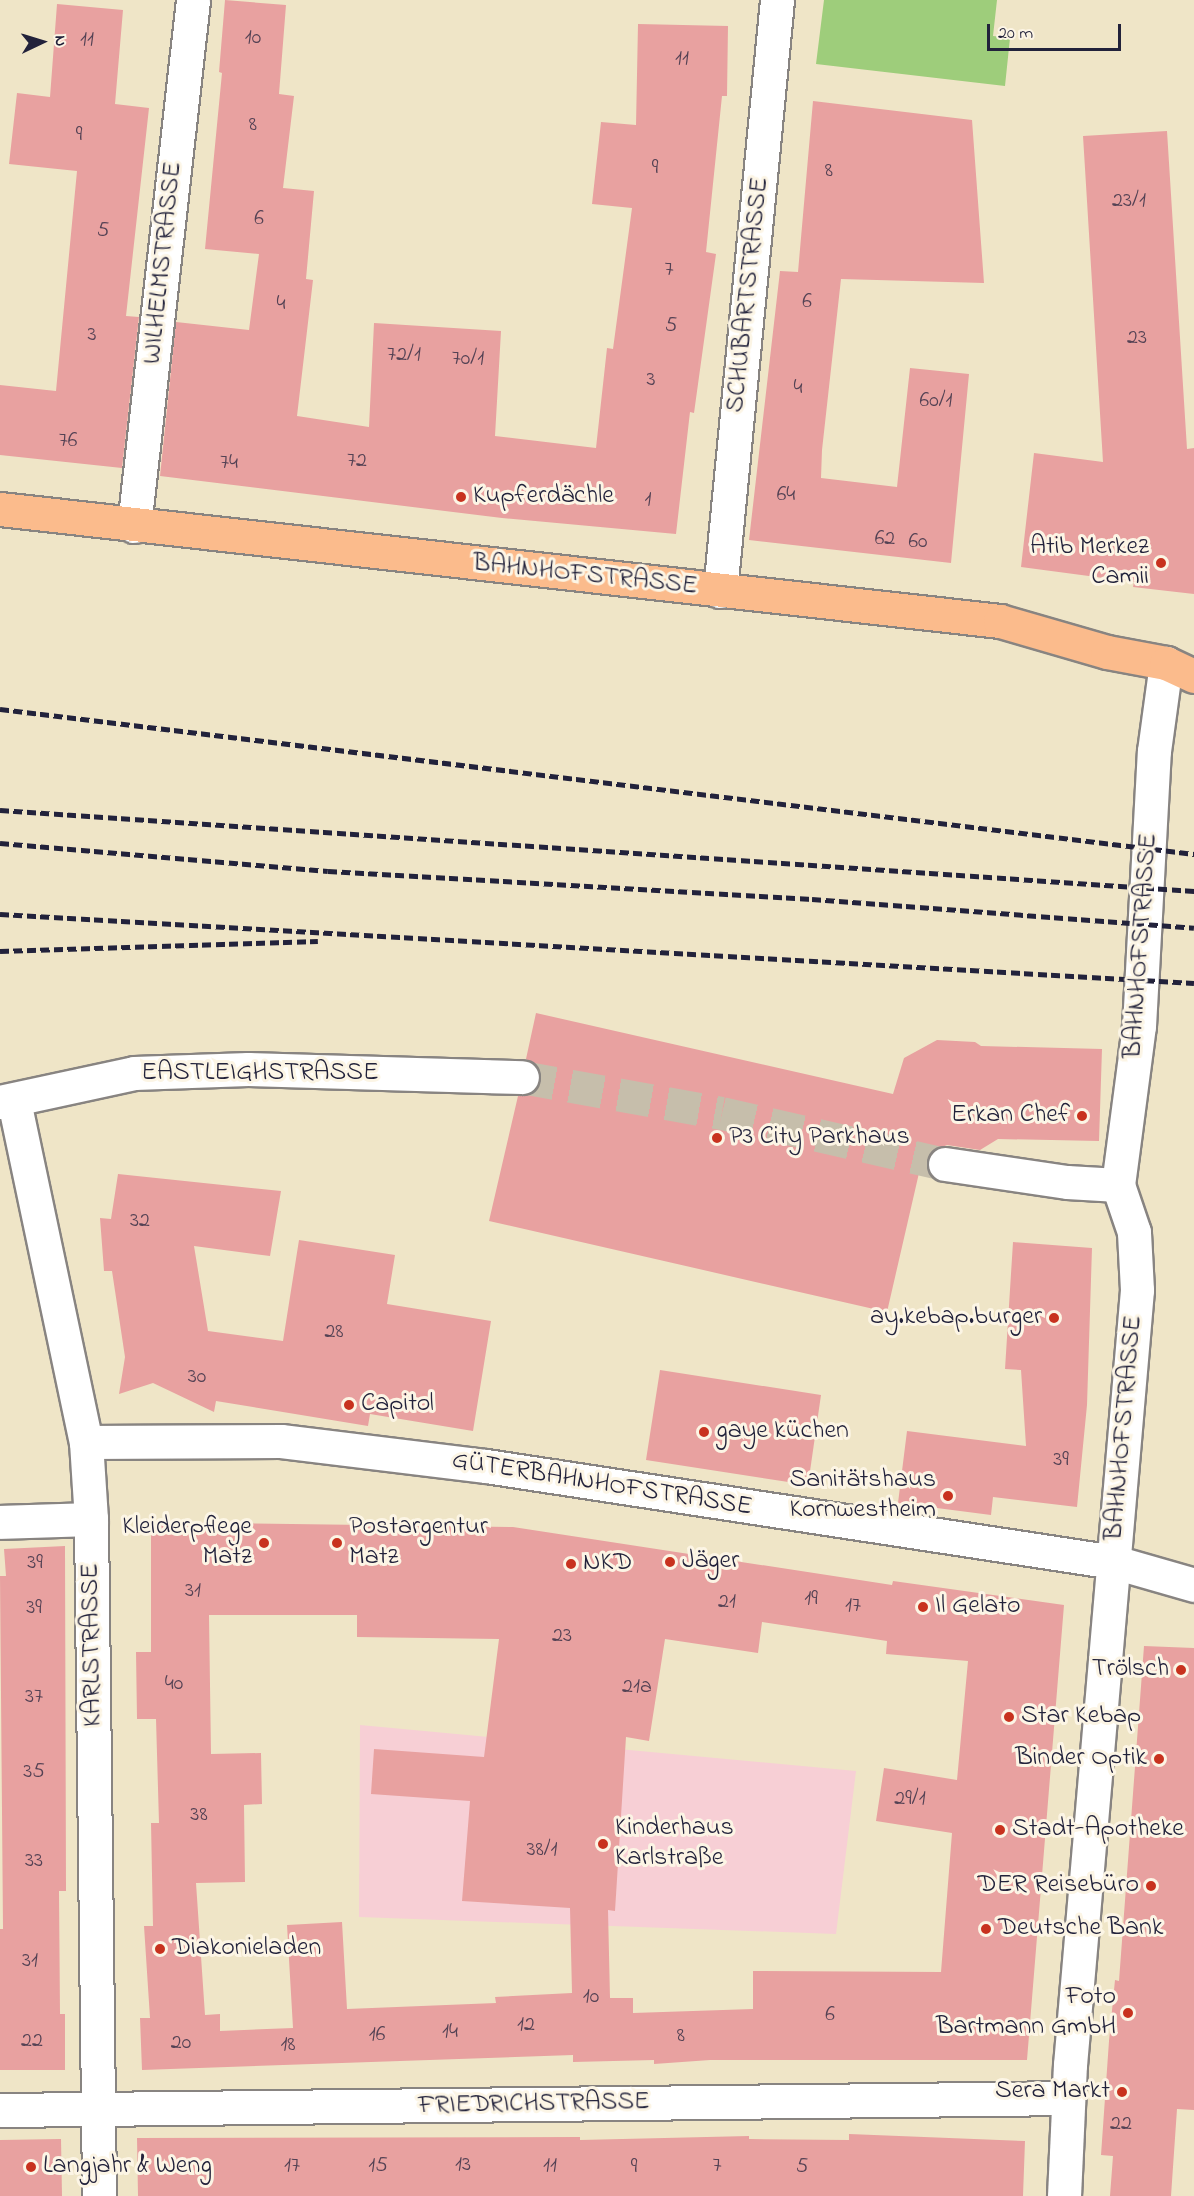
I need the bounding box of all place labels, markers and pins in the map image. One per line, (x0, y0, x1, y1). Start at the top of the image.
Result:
place label: Kupferdächle (473, 481, 614, 513)
marker: Kupferdächle (454, 490, 468, 504)
place label: Atib Merkez Camii (1030, 532, 1149, 594)
marker: Atib Merkez Camii (1154, 556, 1168, 570)
place label: Erkan Chef (951, 1100, 1070, 1132)
marker: Erkan Chef (1075, 1109, 1089, 1123)
place label: P3 City Parkhaus (729, 1122, 910, 1154)
marker: P3 City Parkhaus (710, 1131, 724, 1145)
place label: ay.kebap.burger (870, 1302, 1042, 1334)
marker: ay.kebap.burger (1047, 1311, 1061, 1325)
place label: Capitol (361, 1389, 434, 1421)
marker: Capitol (342, 1398, 356, 1412)
place label: gaye küchen (716, 1416, 849, 1448)
marker: gaye küchen (697, 1425, 711, 1439)
place label: Sanitätshaus Kornwestheim (789, 1465, 936, 1526)
marker: Sanitätshaus Kornwestheim (941, 1489, 955, 1503)
place label: Kleiderpflege Matz (122, 1512, 252, 1574)
place label: Postargentur Matz (349, 1512, 488, 1574)
marker: Kleiderpflege Matz (257, 1536, 271, 1550)
marker: Postargentur Matz (330, 1536, 344, 1550)
place label: Jäger (682, 1546, 739, 1578)
place label: NKD (583, 1548, 632, 1580)
marker: Jäger (663, 1555, 677, 1569)
marker: NKD (564, 1557, 578, 1571)
place label: Il Gelato (935, 1591, 1021, 1623)
marker: Il Gelato (916, 1600, 930, 1614)
place label: Trölsch (1092, 1654, 1169, 1686)
marker: Trölsch (1174, 1663, 1188, 1677)
place label: Star Kebap (1021, 1701, 1141, 1733)
marker: Star Kebap (1002, 1710, 1016, 1724)
place label: Binder Optik (1015, 1743, 1147, 1775)
marker: Binder Optik (1152, 1752, 1166, 1766)
place label: Kinderhaus Karlstraße (615, 1813, 734, 1874)
place label: Stadt-Apotheke (1012, 1814, 1184, 1846)
marker: Stadt-Apotheke (993, 1823, 1007, 1837)
marker: Kinderhaus Karlstraße (596, 1837, 610, 1851)
place label: DER Reisebüro (978, 1870, 1139, 1902)
marker: DER Reisebüro (1144, 1879, 1158, 1893)
place label: Deutsche Bank (998, 1913, 1163, 1945)
marker: Deutsche Bank (979, 1922, 993, 1936)
place label: Diakonieladen (172, 1933, 321, 1965)
marker: Diakonieladen (153, 1942, 167, 1956)
place label: Foto Bartmann GmbH (936, 1982, 1116, 2044)
marker: Foto Bartmann GmbH (1121, 2006, 1135, 2020)
place label: Sera Markt (995, 2076, 1110, 2108)
marker: Sera Markt (1115, 2085, 1129, 2099)
place label: Langjahr & Weng (43, 2151, 212, 2183)
marker: Langjahr & Weng (24, 2160, 38, 2174)

